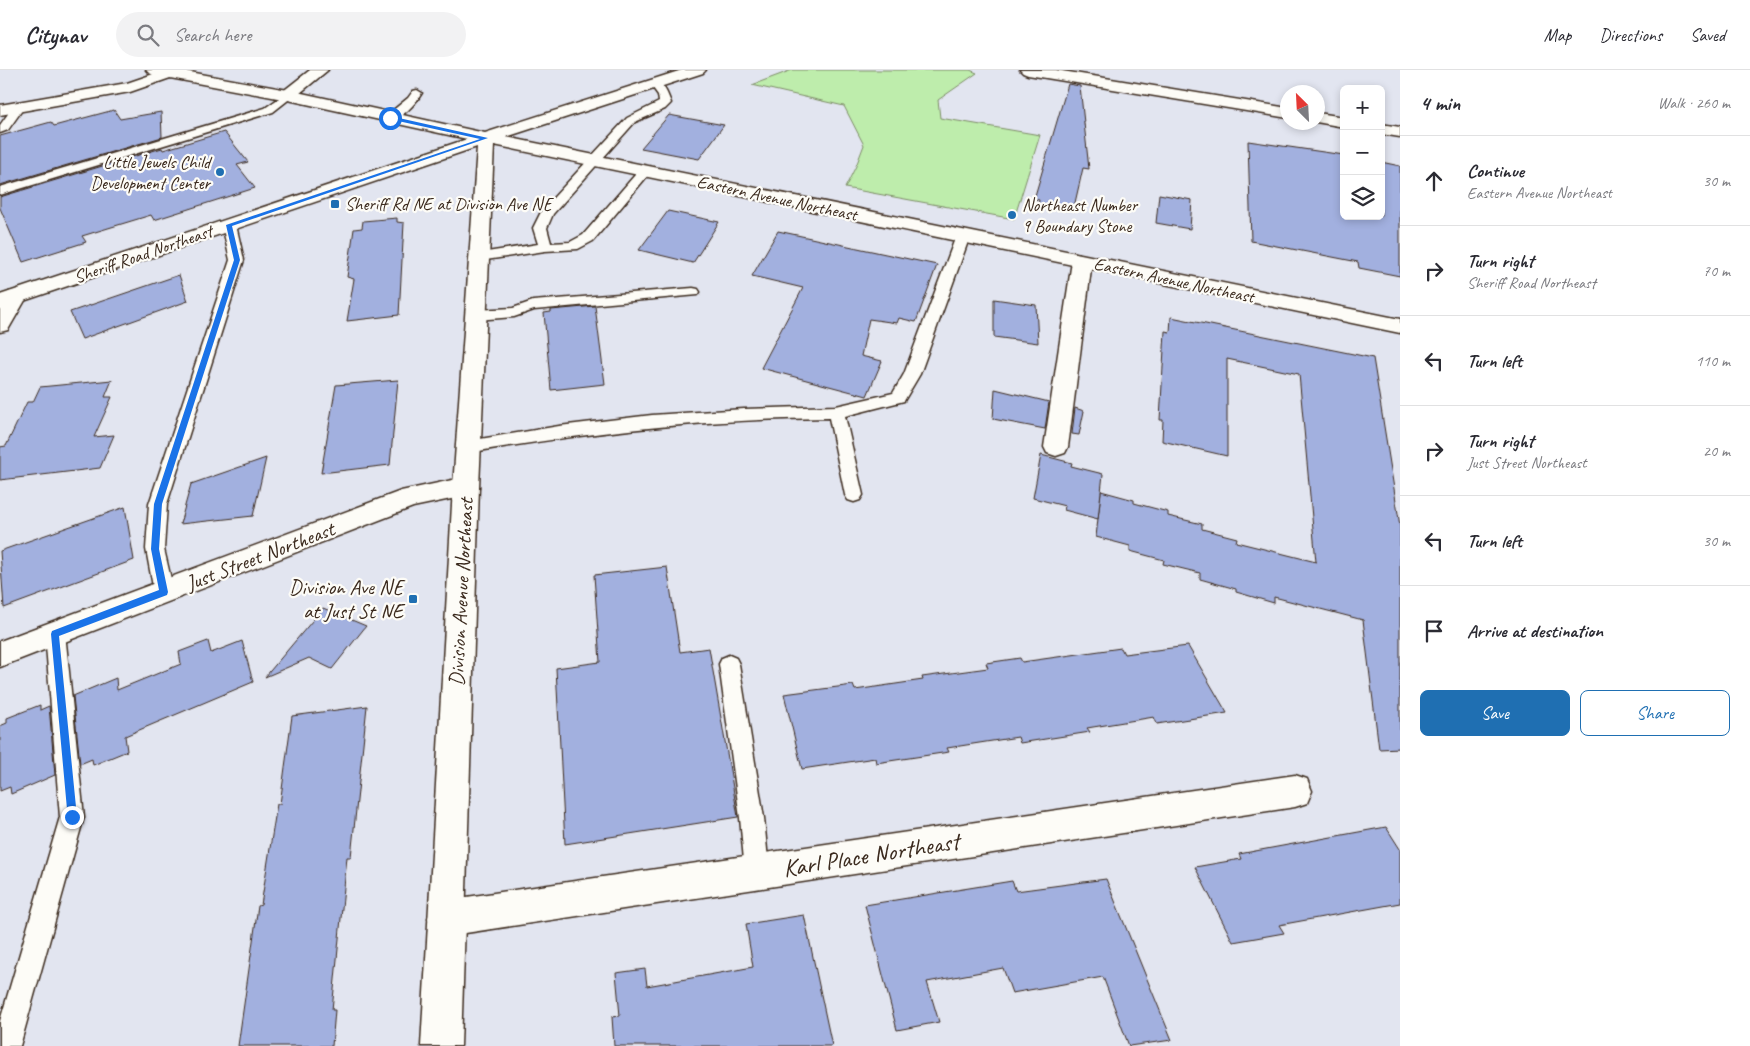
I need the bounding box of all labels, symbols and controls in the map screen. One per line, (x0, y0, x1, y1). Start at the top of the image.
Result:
search box (116, 12, 466, 57)
text: Citynav (25, 20, 86, 50)
icon: search (134, 21, 162, 49)
text: Search here (174, 23, 251, 47)
text: Map (1544, 24, 1571, 46)
text: Directions (1599, 24, 1662, 46)
text: Saved (1690, 24, 1725, 46)
north arrow (1280, 85, 1325, 130)
map controls (1340, 85, 1385, 220)
button: + (1340, 85, 1385, 130)
text: 4 min (1420, 90, 1460, 116)
text: Walk · 260 m (1658, 93, 1730, 113)
route start (379, 107, 402, 130)
button: − (1340, 130, 1385, 175)
place label: Little Jewels Child Development Center (90, 151, 213, 194)
text: Continue (1467, 159, 1524, 183)
marker: Little Jewels Child Development Center (214, 166, 226, 178)
icon: ahead (1420, 167, 1448, 195)
street label: Eastern Avenue Northeast (695, 170, 861, 226)
text: 30 m (1703, 171, 1730, 191)
button: layers (1340, 175, 1385, 220)
text: Eastern Avenue Northeast (1467, 183, 1612, 203)
place label: Sheriff Rd NE at Division Ave NE (345, 193, 554, 215)
place label: Northeast Number 9 Boundary Stone (1022, 194, 1139, 237)
marker: Sheriff Rd NE at Division Ave NE (329, 198, 341, 210)
marker: Northeast Number 9 Boundary Stone (1006, 209, 1018, 221)
street label: Sheriff Road Northeast (71, 219, 218, 288)
text: Turn right (1467, 249, 1534, 273)
street label: Eastern Avenue Northeast (1092, 252, 1258, 308)
icon: right (1420, 257, 1448, 285)
text: 70 m (1703, 261, 1730, 281)
text: Sheriff Road Northeast (1467, 273, 1596, 293)
icon: left (1420, 347, 1448, 375)
text: Turn left (1467, 349, 1522, 373)
text: 110 m (1696, 351, 1730, 371)
text: Turn right (1467, 429, 1534, 453)
icon: right (1420, 437, 1448, 465)
text: 20 m (1703, 441, 1730, 461)
text: Just Street Northeast (1467, 453, 1586, 473)
street label: Division Avenue Northeast (443, 495, 479, 687)
street label: Just Street Northeast (181, 515, 340, 597)
icon: left (1420, 527, 1448, 555)
text: Turn left (1467, 529, 1522, 553)
text: 30 m (1703, 531, 1730, 551)
place label: Division Ave NE at Just St NE (289, 574, 406, 624)
marker: Division Ave NE at Just St NE (407, 593, 419, 605)
icon: arrive (1420, 617, 1448, 645)
text: Arrive at destination (1467, 619, 1603, 643)
button: Save (1420, 690, 1570, 736)
button: Share (1580, 690, 1730, 736)
route end (61, 806, 84, 829)
street label: Karl Place Northeast (781, 825, 965, 885)

